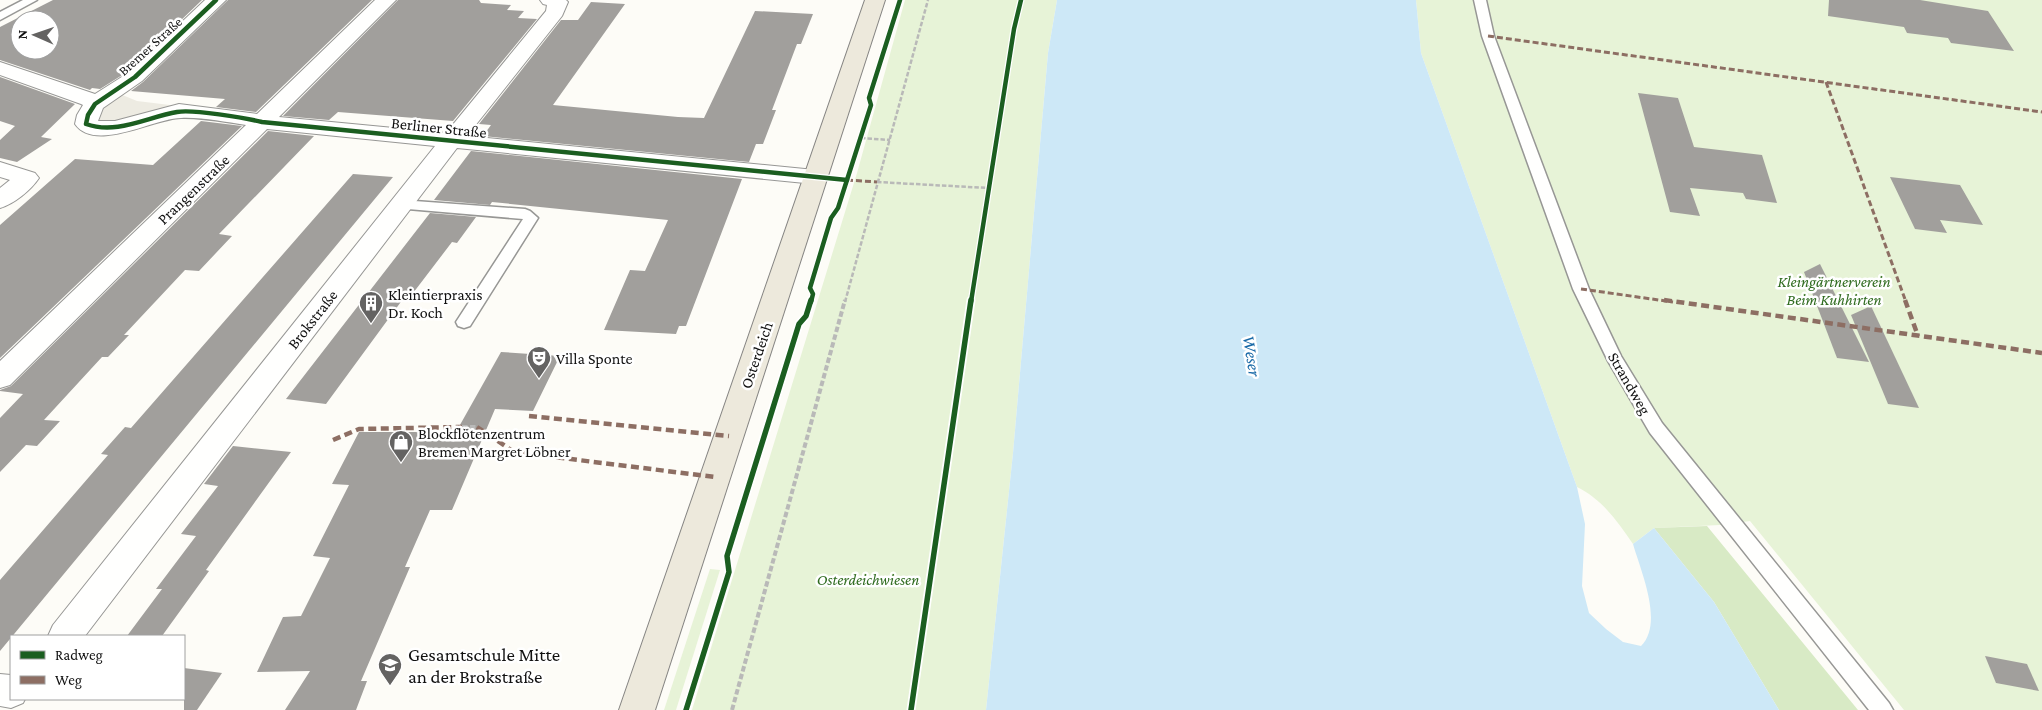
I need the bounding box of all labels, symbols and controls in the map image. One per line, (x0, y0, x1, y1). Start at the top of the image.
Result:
north arrow (10, 10, 60, 60)
street label: Bremer Straße (115, 13, 185, 79)
text: N (14, 29, 30, 40)
street label: Berliner Straße (391, 114, 487, 141)
street label: Prangenstraße (154, 151, 233, 228)
park label: Kleingärtnerverein Beim Kuhhirten (1777, 273, 1891, 308)
place label: Kleintierpraxis Dr. Koch (388, 286, 483, 321)
street label: Brokstraße (284, 287, 341, 352)
building icon: Kleintierpraxis Dr. Koch (358, 290, 384, 324)
street label: Osterdeich (737, 319, 776, 391)
water label: Weser (1239, 334, 1265, 379)
theatre icon: Villa Sponte (526, 345, 552, 379)
street label: Strandweg (1604, 349, 1654, 418)
place label: Villa Sponte (556, 350, 633, 368)
place label: Blockflötenzentrum Bremen Margret Löbner (418, 425, 571, 461)
shop icon: Blockflötenzentrum Bremen Margret Löbner (388, 429, 414, 463)
park label: Osterdeichwiesen (817, 571, 919, 588)
legend (10, 635, 185, 700)
place label: Gesamtschule Mitte an der Brokstraße (408, 644, 560, 687)
text: Radweg (55, 647, 103, 664)
school or university icon: Gesamtschule Mitte an der Brokstraße (377, 652, 403, 686)
text: Weg (55, 672, 82, 689)

